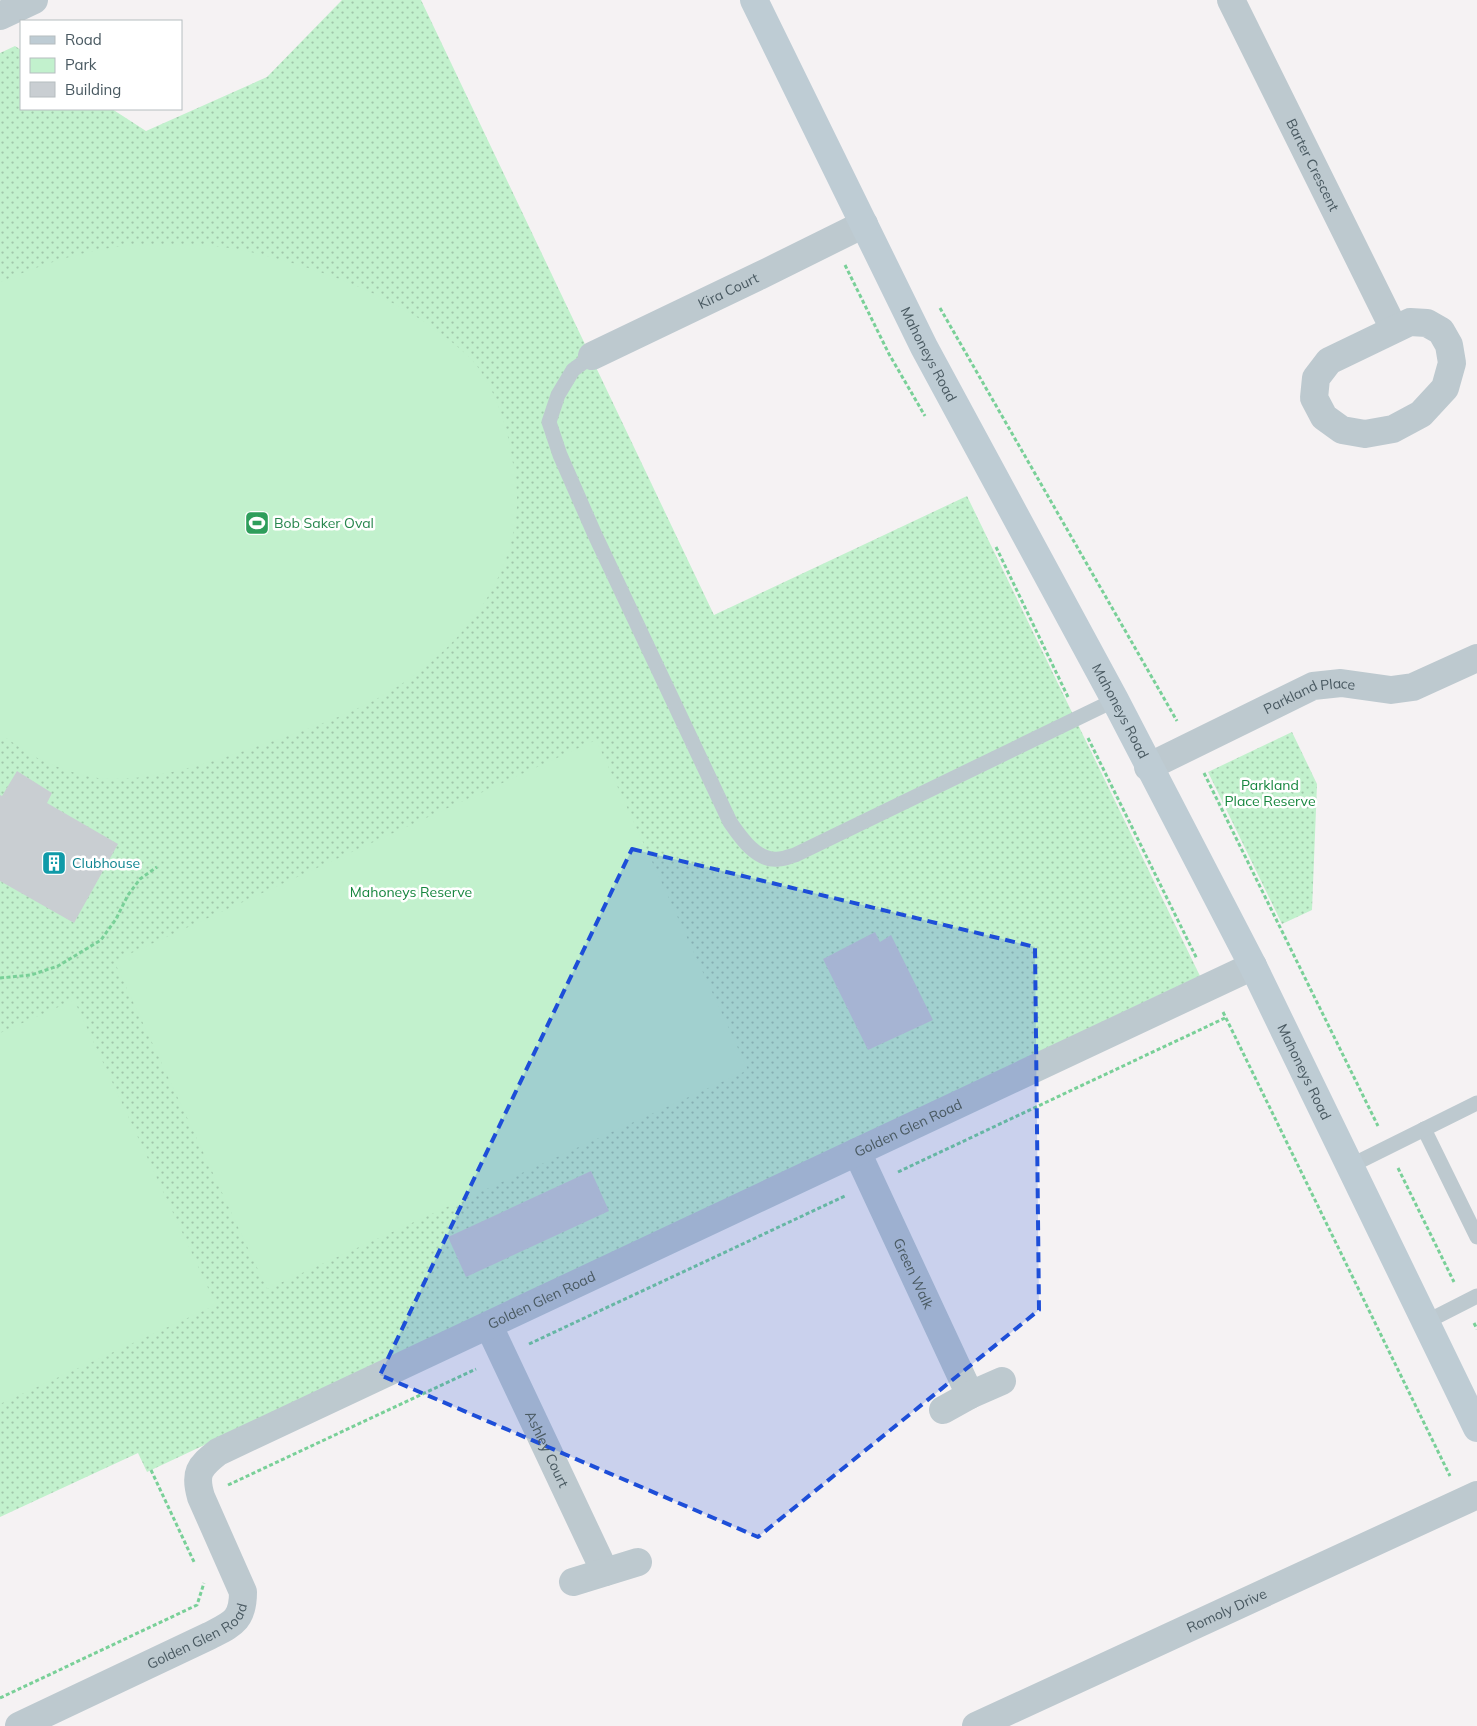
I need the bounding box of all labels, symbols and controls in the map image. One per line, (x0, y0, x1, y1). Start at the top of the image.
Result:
legend (20, 20, 182, 110)
text: Road (65, 30, 102, 49)
text: Park (65, 55, 97, 74)
text: Building (65, 80, 121, 99)
street label: Barter Crescent (1282, 115, 1343, 214)
street label: Kira Court (695, 269, 761, 313)
street label: Mahoneys Road (897, 304, 961, 405)
sports icon: Bob Saker Oval (244, 510, 270, 536)
place label: Bob Saker Oval (274, 514, 374, 532)
street label: Mahoneys Road (1088, 660, 1153, 761)
street label: Parkland Place (1260, 674, 1357, 718)
park label: Parkland Place Reserve (1224, 776, 1316, 810)
building icon: Clubhouse (41, 850, 67, 876)
place label: Clubhouse (72, 854, 140, 872)
park label: Mahoneys Reserve (350, 883, 472, 901)
street label: Mahoneys Road (1273, 1021, 1335, 1123)
street label: Golden Glen Road (851, 1095, 965, 1161)
street label: Green Walk (889, 1235, 938, 1313)
street label: Golden Glen Road (485, 1267, 598, 1333)
street label: Ashley Court (521, 1408, 573, 1490)
street label: Romoly Drive (1184, 1584, 1270, 1637)
street label: Golden Glen Road (144, 1601, 251, 1673)

